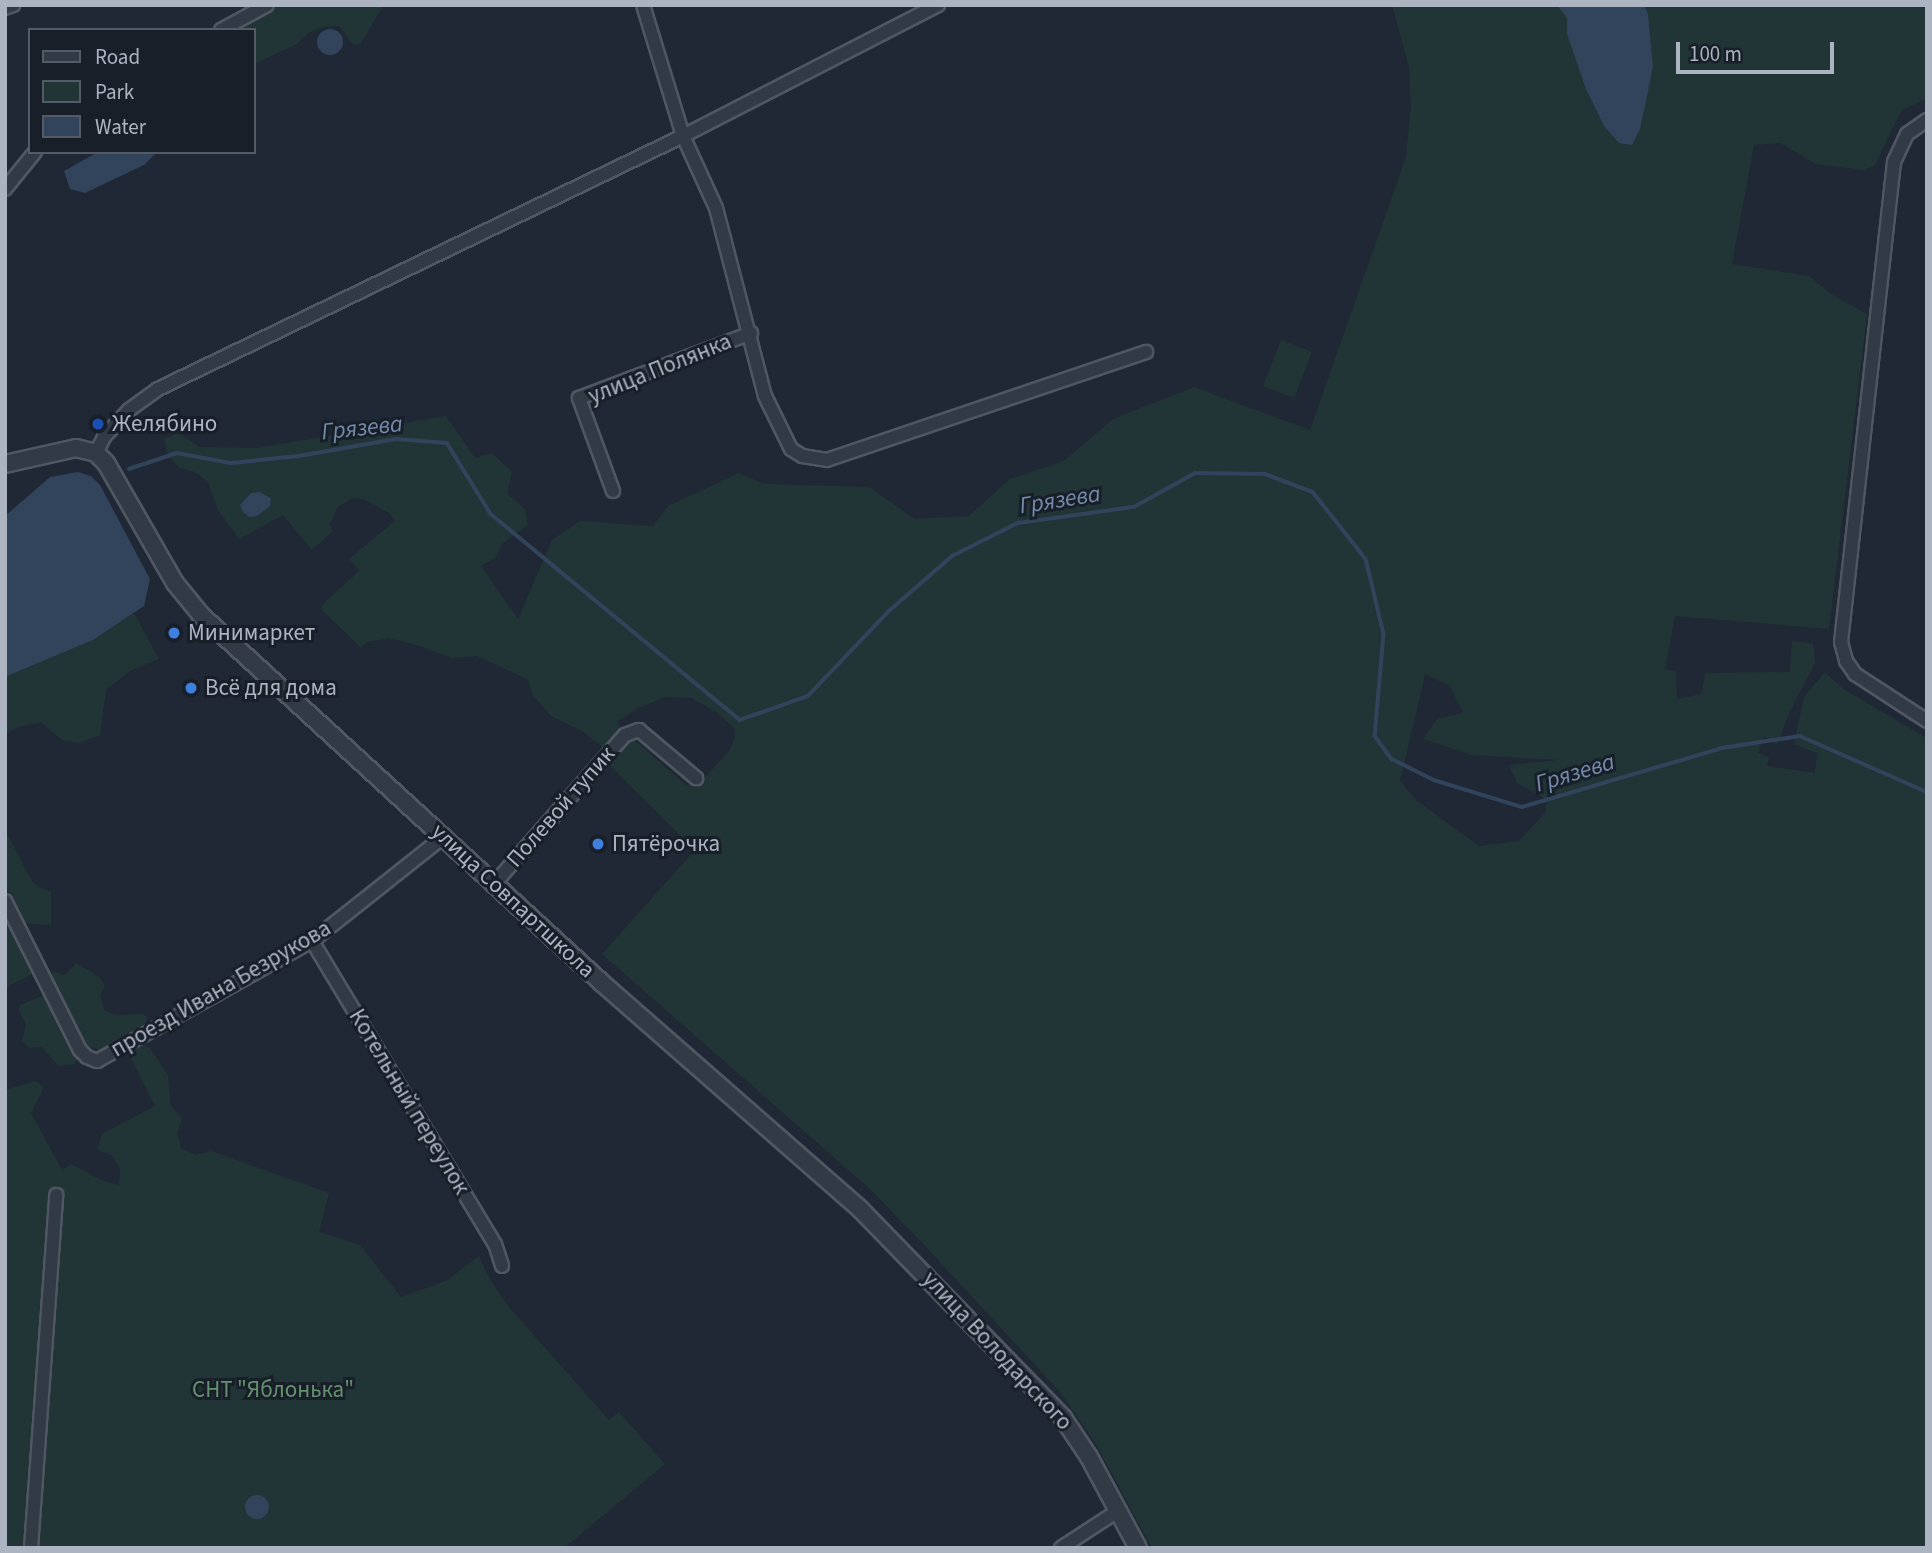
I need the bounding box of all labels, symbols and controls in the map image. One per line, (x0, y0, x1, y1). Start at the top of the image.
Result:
legend (28, 28, 256, 154)
scale bar (1680, 28, 1838, 72)
text: 100 m (1689, 39, 1742, 69)
text: Road (95, 42, 140, 72)
text: Park (95, 77, 134, 107)
text: Water (95, 112, 146, 142)
street label: улица Полянка (584, 328, 736, 410)
water label: Грязева (320, 409, 404, 447)
place label: Желябино (112, 410, 217, 438)
marker: Желябино (90, 416, 106, 432)
water label: Грязева (1017, 479, 1103, 521)
place label: Минимаркет (188, 619, 315, 647)
marker: Минимаркет (166, 625, 182, 641)
place label: Всё для дома (205, 674, 337, 702)
marker: Всё для дома (183, 680, 199, 696)
street label: Полевой тупик (501, 741, 621, 873)
water label: Грязева (1532, 747, 1618, 799)
street label: улица Совпартшкола (425, 818, 601, 984)
place label: Пятёрочка (612, 830, 720, 858)
marker: Пятёрочка (590, 836, 606, 852)
street label: проезд Ивана Безрукова (106, 915, 336, 1063)
street label: Котельный переулок (343, 1004, 475, 1200)
street label: улица Володарского (916, 1266, 1078, 1436)
park label: СНТ "Яблонька" (192, 1376, 354, 1404)

